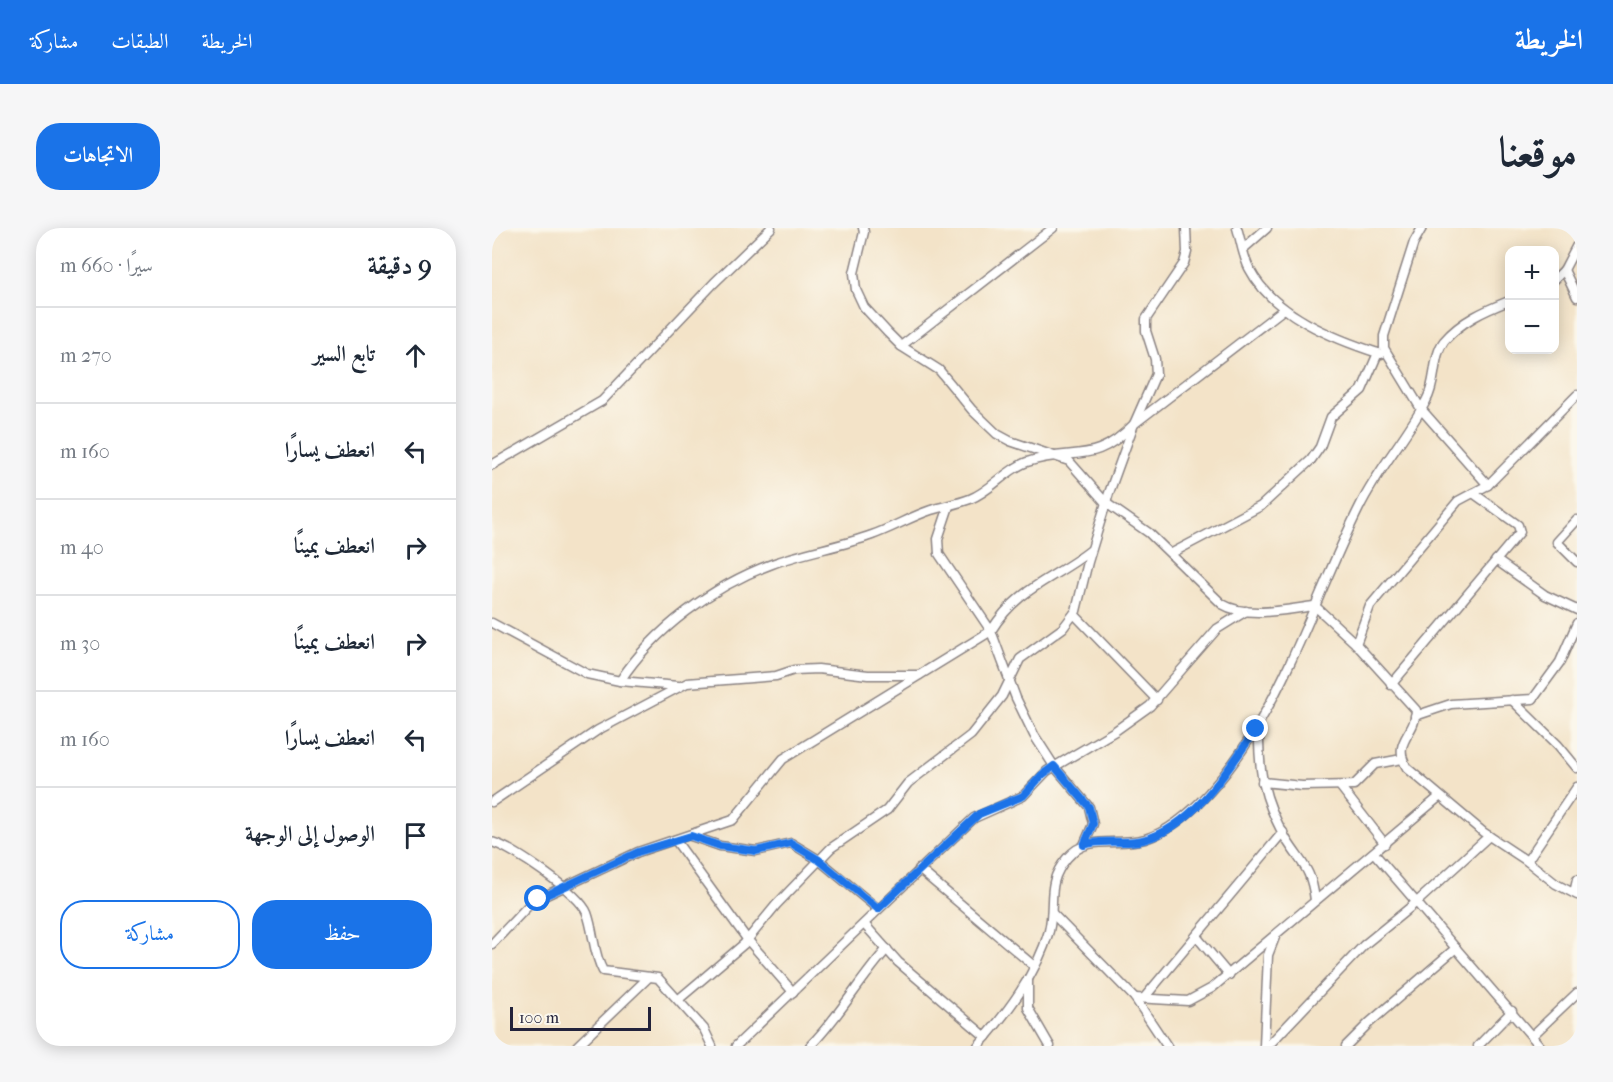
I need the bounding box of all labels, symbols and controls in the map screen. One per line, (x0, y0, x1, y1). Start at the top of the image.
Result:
text: الخريطة (1515, 23, 1583, 56)
text: مشاركة (30, 29, 78, 53)
text: الطبقات (111, 29, 168, 53)
text: الخريطة (201, 29, 253, 53)
button: الاتجاهات (36, 123, 160, 190)
text: موقعنا (1499, 128, 1577, 177)
map controls (1505, 246, 1559, 354)
button: + (1505, 246, 1559, 300)
text: 9 دقيقة (367, 250, 432, 281)
text: سيرًا · 660 m (60, 254, 153, 277)
button: − (1505, 300, 1559, 354)
icon: ahead (399, 339, 432, 372)
text: تابع السير (313, 341, 375, 367)
text: 270 m (60, 344, 112, 367)
icon: left (399, 435, 432, 468)
text: انعطف يسارًا (285, 437, 375, 463)
text: 160 m (60, 440, 110, 463)
icon: right (399, 531, 432, 564)
text: انعطف يمينًا (294, 533, 375, 559)
text: 40 m (60, 536, 104, 559)
icon: right (399, 627, 432, 660)
text: انعطف يمينًا (294, 629, 375, 655)
text: 30 m (60, 632, 100, 655)
route end (1242, 715, 1268, 741)
icon: left (399, 723, 432, 756)
text: انعطف يسارًا (285, 725, 375, 751)
text: 160 m (60, 728, 110, 751)
icon: arrive (399, 819, 432, 852)
text: الوصول إلى الوجهة (245, 821, 375, 847)
route start (524, 885, 550, 911)
button: مشاركة (60, 900, 240, 969)
button: حفظ (252, 900, 432, 969)
scale bar (510, 1004, 651, 1032)
text: 100 m (519, 1008, 559, 1027)

